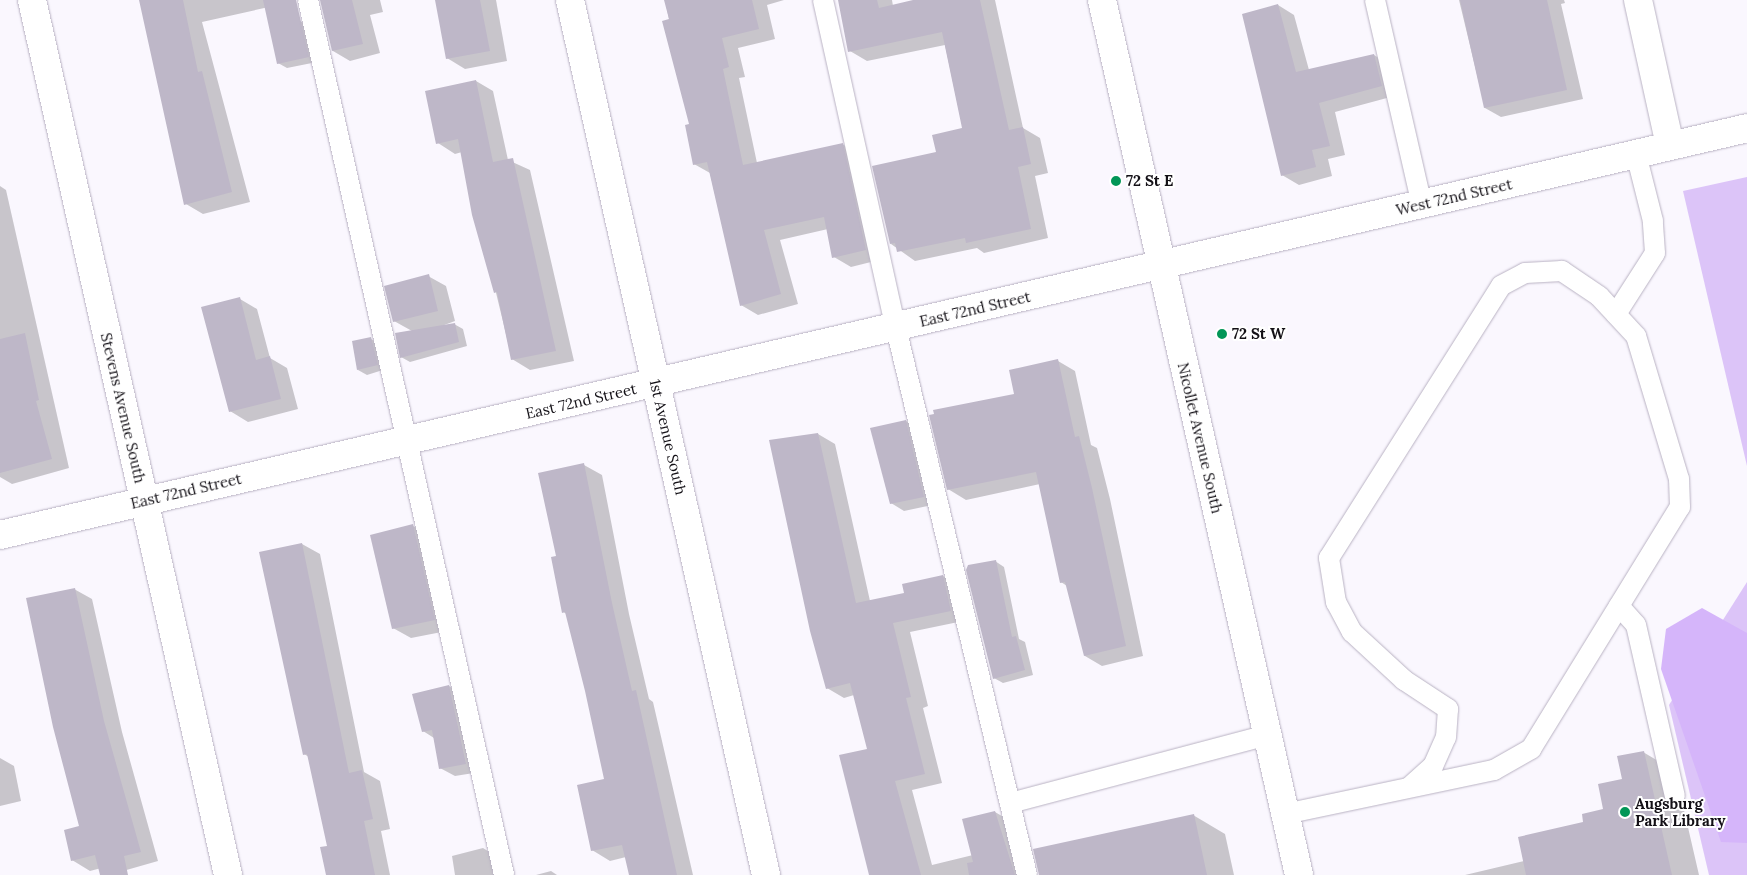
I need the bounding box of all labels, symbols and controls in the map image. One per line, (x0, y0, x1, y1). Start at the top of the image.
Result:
place label: 72 St E (1126, 172, 1173, 190)
marker: 72 St E (1110, 175, 1122, 187)
street label: West 72nd Street (1394, 175, 1514, 219)
street label: East 72nd Street (918, 287, 1032, 331)
place label: 72 St W (1232, 325, 1285, 343)
marker: 72 St W (1216, 328, 1228, 340)
street label: Stevens Avenue South (97, 331, 149, 485)
street label: Nicollet Avenue South (1174, 361, 1226, 515)
street label: 1st Avenue South (646, 377, 690, 497)
street label: East 72nd Street (524, 379, 638, 423)
street label: East 72nd Street (129, 469, 243, 513)
place label: Augsburg Park Library (1635, 794, 1725, 829)
marker: Augsburg Park Library (1619, 806, 1631, 818)

